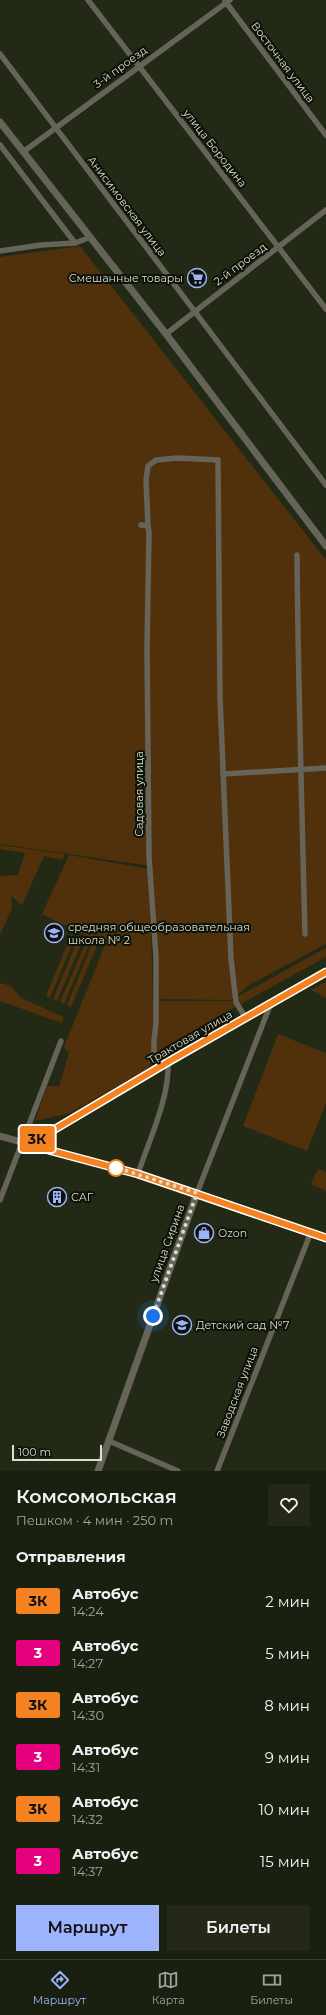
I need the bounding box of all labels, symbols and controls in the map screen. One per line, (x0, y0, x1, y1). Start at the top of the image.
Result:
street label: Восточная улица (248, 19, 318, 105)
street label: 3-й проезд (91, 43, 149, 91)
street label: улица Бородина (180, 105, 250, 190)
street label: Анисимовская улица (85, 153, 169, 259)
street label: 2-й проезд (211, 240, 269, 288)
supermarket icon: Смешанные товары (186, 267, 208, 289)
place label: Смешанные товары (69, 271, 183, 285)
street label: Садовая улица (132, 751, 146, 837)
place label: средняя общеобразовательная школа № 2 (68, 920, 250, 947)
school or university icon: средняя общеобразовательная школа № 2 (43, 922, 65, 944)
street label: Трактовая улица (145, 1007, 235, 1067)
line badge: 3К (19, 1126, 55, 1152)
text: 3К (28, 1130, 46, 1148)
unlabelled marker (107, 1159, 125, 1177)
building icon: САГ (46, 1186, 68, 1208)
place label: САГ (71, 1190, 94, 1204)
street label: улица Сирина (146, 1202, 188, 1285)
shop icon: Ozon (193, 1222, 215, 1244)
place label: Ozon (218, 1226, 247, 1240)
your location (143, 1306, 163, 1326)
school or university icon: Детский сад №7 (171, 1314, 193, 1336)
place label: Детский сад №7 (196, 1318, 289, 1332)
street label: Заводская улица (213, 1344, 261, 1440)
scale bar (12, 1443, 102, 1462)
text: 100 m (18, 1445, 51, 1459)
button: heart (268, 1484, 310, 1526)
text: Комсомольская (16, 1485, 177, 1508)
text: Пешком · 4 мин · 250 m (16, 1512, 173, 1528)
text: Отправления (16, 1547, 126, 1566)
text: Автобус (72, 1584, 139, 1603)
text: 3К (29, 1592, 47, 1610)
text: 2 мин (265, 1592, 310, 1611)
text: 14:24 (72, 1603, 104, 1619)
text: Автобус (72, 1636, 139, 1655)
text: 3 (34, 1644, 42, 1662)
text: 5 мин (265, 1644, 310, 1663)
text: 14:27 (72, 1655, 103, 1671)
text: Автобус (72, 1688, 139, 1707)
text: 3К (29, 1696, 47, 1714)
text: 8 мин (264, 1696, 310, 1715)
text: 14:30 (72, 1707, 104, 1723)
text: Автобус (72, 1740, 139, 1759)
text: 3 (34, 1748, 42, 1766)
text: 9 мин (265, 1748, 310, 1767)
text: 14:31 (72, 1759, 100, 1775)
text: Автобус (72, 1792, 139, 1811)
text: 3К (29, 1800, 47, 1818)
text: 10 мин (258, 1800, 310, 1819)
text: 14:32 (72, 1811, 103, 1827)
text: Автобус (72, 1844, 139, 1863)
text: 3 (34, 1852, 42, 1870)
text: 15 мин (260, 1852, 310, 1871)
text: 14:37 (72, 1863, 103, 1879)
button: Маршрут (16, 1905, 159, 1951)
button: Билеты (167, 1905, 310, 1951)
tab: Маршрут (33, 1969, 86, 2007)
tab: Карта (152, 1969, 185, 2007)
tab: Билеты (250, 1969, 293, 2007)

